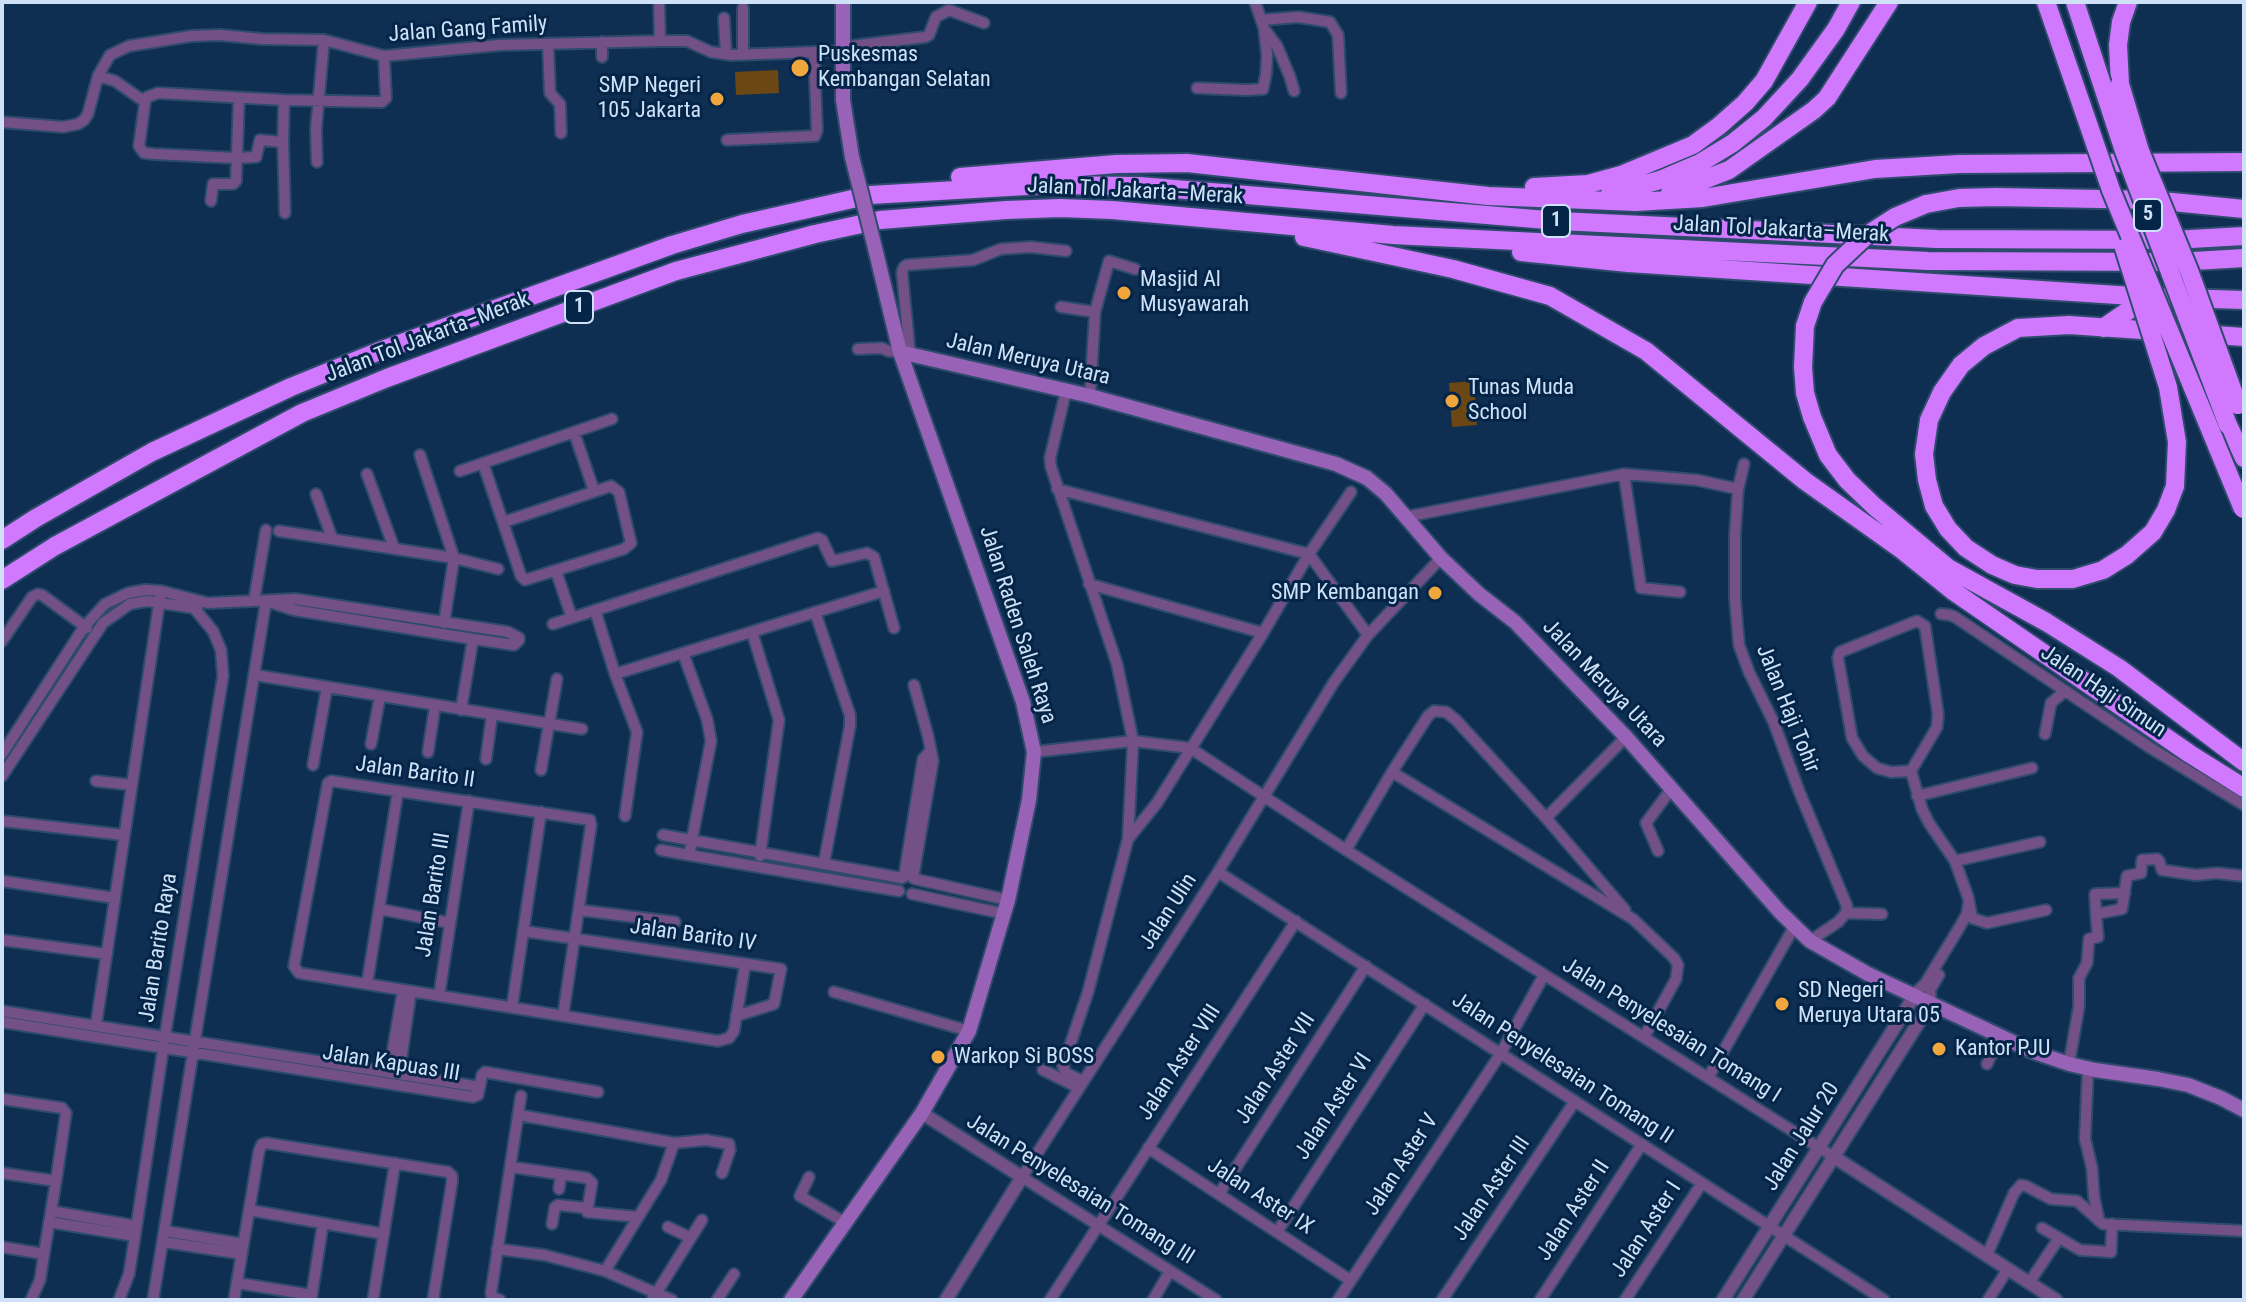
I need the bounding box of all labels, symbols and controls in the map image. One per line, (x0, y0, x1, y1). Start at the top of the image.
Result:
street label: Jalan Gang Family (388, 11, 548, 49)
place label: Puskesmas Kembangan Selatan (818, 42, 991, 94)
marker: Puskesmas Kembangan Selatan (789, 57, 811, 79)
place label: SMP Negeri 105 Jakarta (597, 73, 701, 124)
marker: SMP Negeri 105 Jakarta (708, 90, 726, 108)
street label: Jalan Tol Jakarta–Merak (1026, 173, 1244, 211)
road number: 5 (2134, 199, 2162, 231)
road number: 1 (1542, 205, 1570, 237)
street label: Jalan Tol Jakarta–Merak (1672, 211, 1890, 249)
place label: Masjid Al Musyawarah (1140, 267, 1249, 318)
marker: Masjid Al Musyawarah (1115, 284, 1133, 302)
street label: Jalan Tol Jakarta–Merak (322, 287, 534, 389)
road number: 1 (565, 291, 593, 323)
street label: Jalan Meruya Utara (943, 328, 1113, 392)
place label: Tunas Muda School (1468, 375, 1574, 426)
marker: Tunas Muda School (1443, 392, 1461, 410)
street label: Jalan Raden Saleh Raya (973, 523, 1061, 727)
place label: SMP Kembangan (1271, 580, 1419, 606)
marker: SMP Kembangan (1426, 584, 1444, 602)
street label: Jalan Meruya Utara (1536, 615, 1672, 753)
street label: Jalan Haji Simun (2035, 640, 2171, 744)
street label: Jalan Haji Tohir (1749, 641, 1825, 777)
street label: Jalan Barito II (354, 752, 476, 794)
street label: Jalan Barito III (411, 831, 457, 959)
street label: Jalan Ulin (1135, 869, 1203, 955)
street label: Jalan Barito Raya (134, 871, 184, 1025)
street label: Jalan Barito IV (628, 914, 758, 958)
street label: Jalan Penyelesaian Tomang I (1557, 953, 1785, 1109)
place label: SD Negeri Meruya Utara 05 (1798, 978, 1940, 1030)
street label: Jalan Penyelesaian Tomang II (1447, 988, 1677, 1150)
marker: SD Negeri Meruya Utara 05 (1773, 995, 1791, 1013)
street label: Jalan Aster VIII (1133, 1000, 1227, 1126)
street label: Jalan Aster VII (1230, 1009, 1322, 1129)
place label: Kantor PJU (1955, 1036, 2050, 1062)
street label: Jalan Kapuas III (320, 1040, 462, 1088)
marker: Kantor PJU (1930, 1040, 1948, 1058)
place label: Warkop Si BOSS (954, 1044, 1094, 1070)
marker: Warkop Si BOSS (929, 1048, 947, 1066)
street label: Jalan Aster VI (1290, 1049, 1378, 1165)
street label: Jalan Jalur 20 (1758, 1078, 1846, 1196)
street label: Jalan Penyelesaian Tomang III (961, 1109, 1199, 1271)
street label: Jalan Aster V (1359, 1109, 1445, 1221)
street label: Jalan Aster III (1447, 1132, 1537, 1246)
street label: Jalan Aster IX (1202, 1153, 1318, 1241)
street label: Jalan Aster II (1532, 1156, 1616, 1266)
street label: Jalan Aster I (1606, 1177, 1688, 1283)

